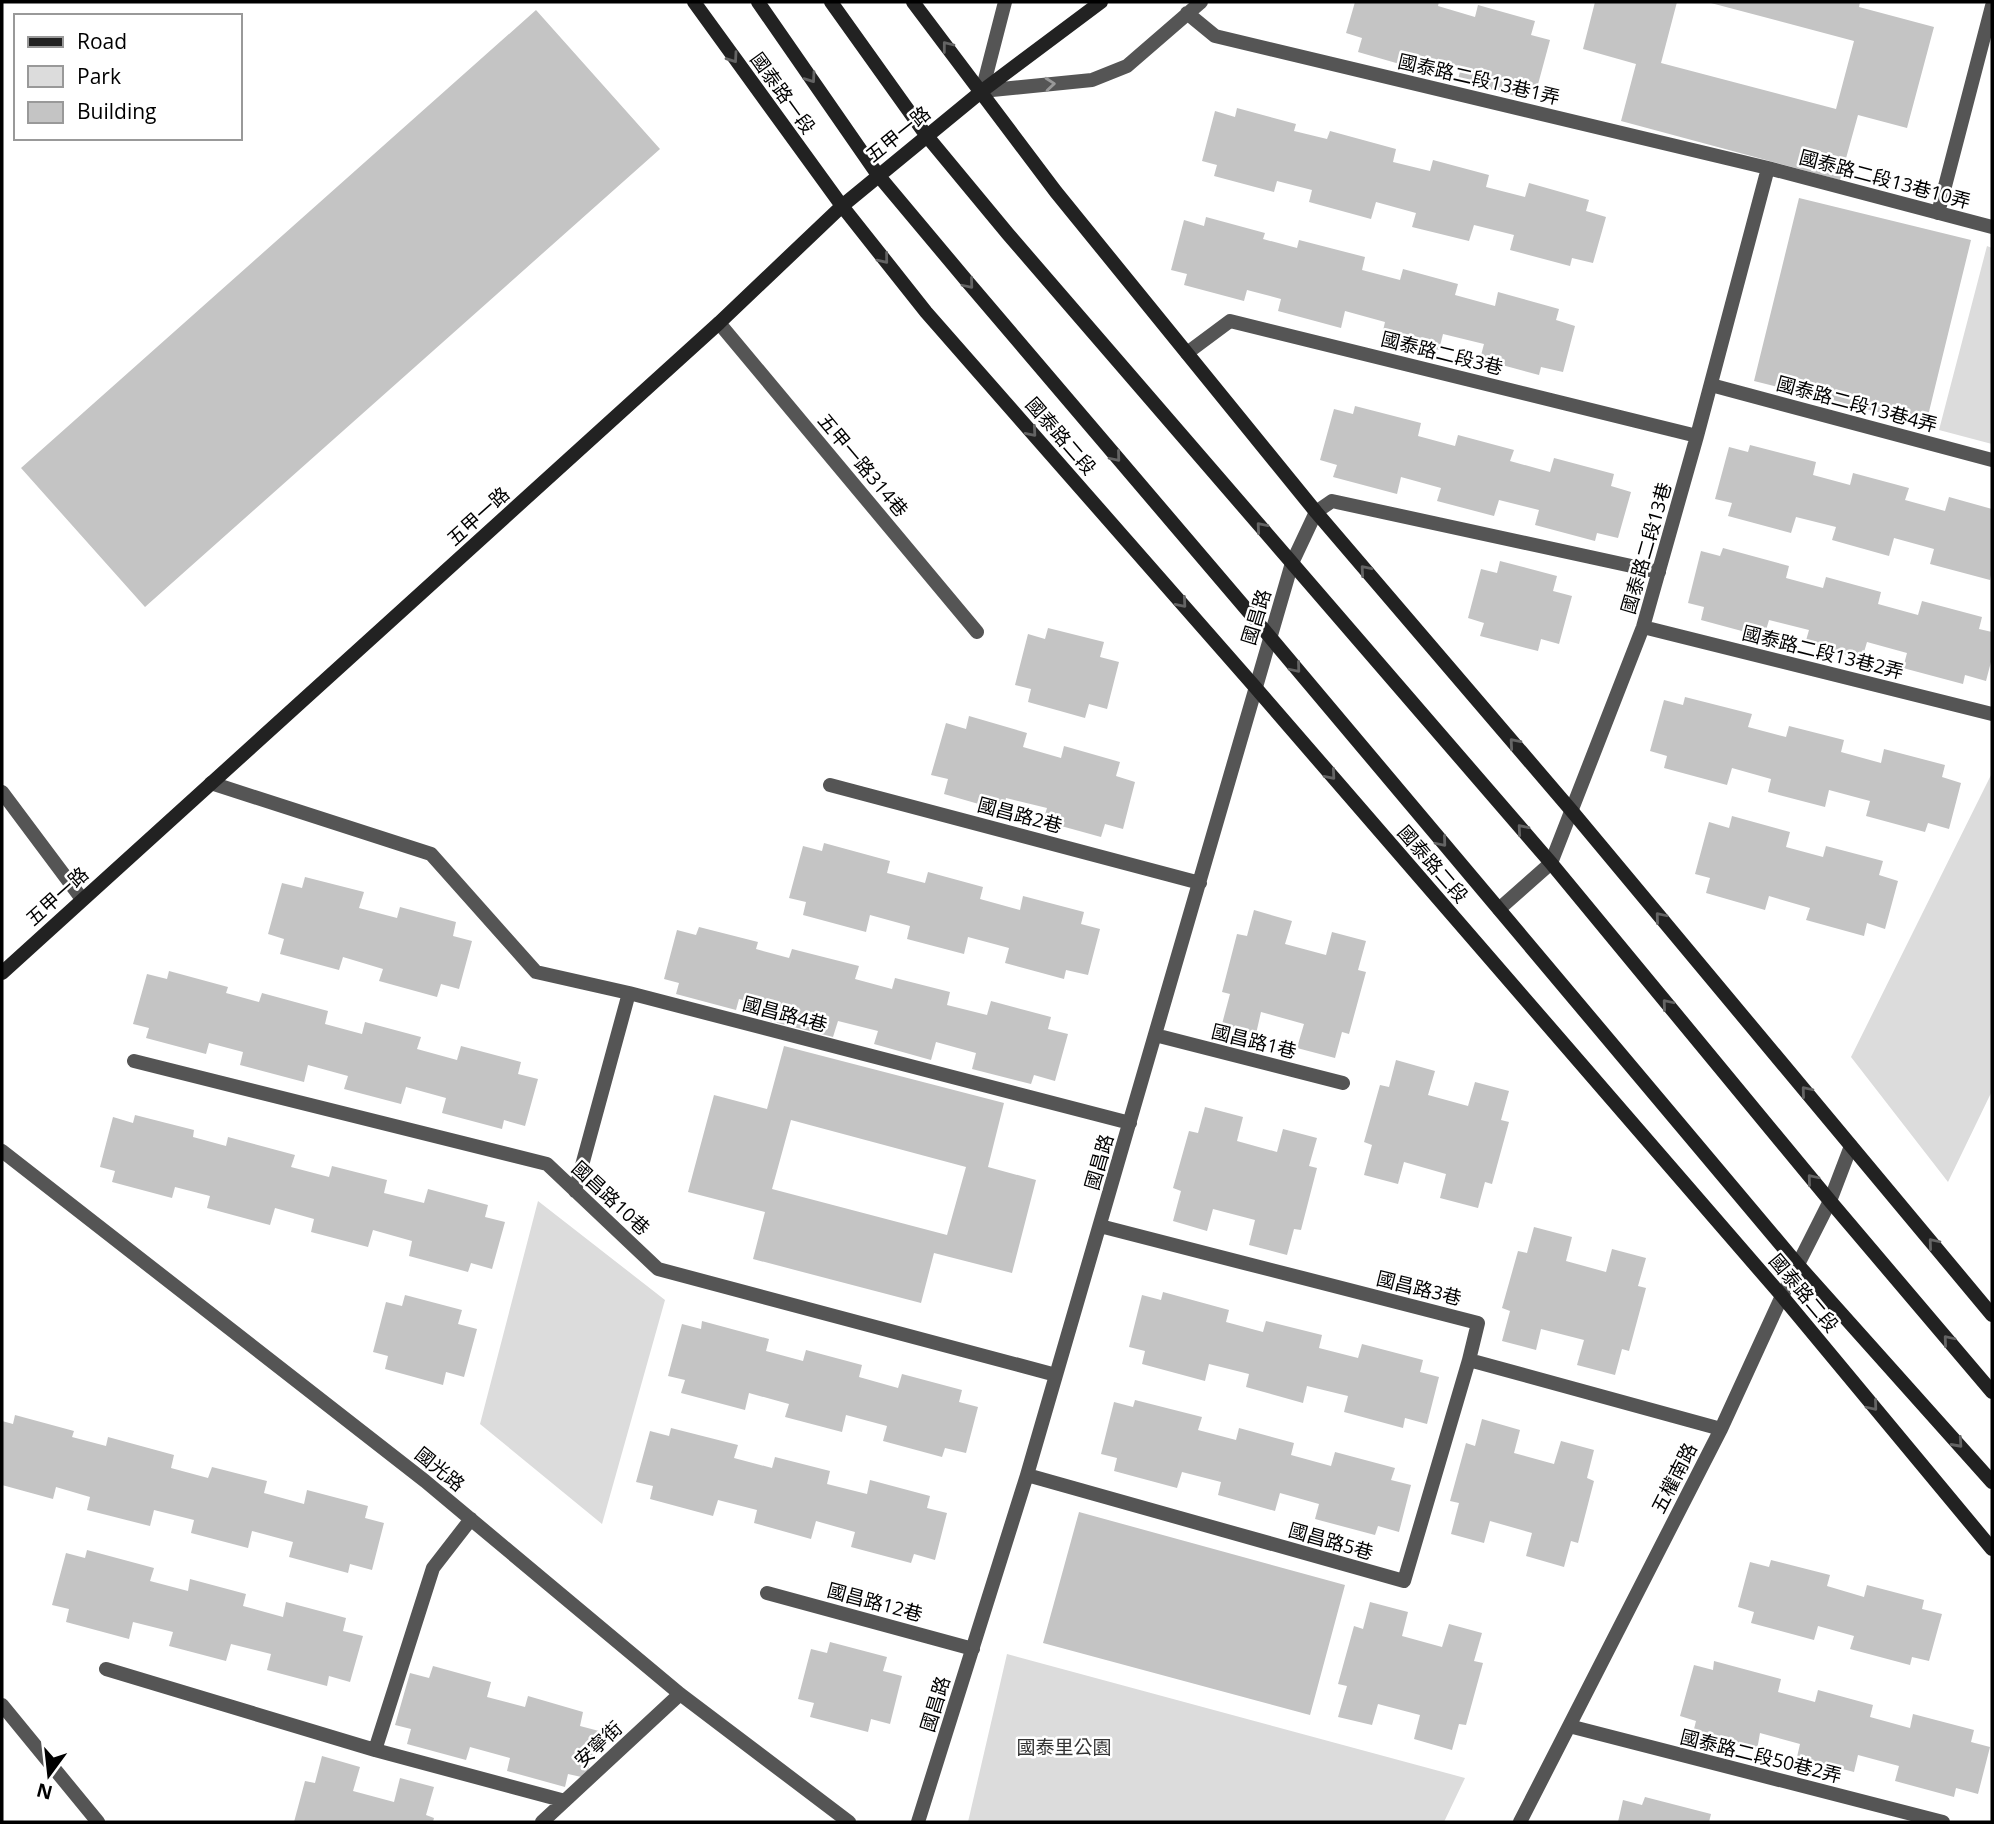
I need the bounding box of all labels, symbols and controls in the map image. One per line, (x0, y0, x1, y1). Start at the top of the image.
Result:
legend (14, 14, 242, 140)
text: Road (77, 27, 127, 55)
one-way arrow (943, 42, 956, 54)
street label: 國泰路一段 (745, 47, 821, 139)
street label: 國泰路二段13巷1弄 (1395, 48, 1563, 110)
one-way arrow (725, 50, 737, 63)
text: Park (77, 62, 121, 90)
one-way arrow (803, 70, 815, 83)
one-way arrow (1045, 77, 1056, 92)
text: Building (77, 97, 156, 125)
street label: 五甲一路 (860, 100, 936, 168)
street label: 國泰路二段13巷10弄 (1796, 144, 1974, 214)
one-way arrow (876, 252, 889, 264)
one-way arrow (961, 276, 973, 289)
street label: 國泰路二段3巷 (1378, 325, 1506, 381)
street label: 國泰路二段13巷4弄 (1774, 370, 1940, 438)
street label: 國泰路二段 (1020, 392, 1102, 480)
street label: 五甲一路314巷 (812, 408, 914, 522)
one-way arrow (1024, 424, 1036, 437)
one-way arrow (1108, 449, 1120, 462)
street label: 國泰路二段13巷 (1615, 479, 1677, 617)
street label: 五甲一路 (441, 481, 515, 551)
one-way arrow (1257, 522, 1269, 535)
one-way arrow (1361, 566, 1373, 579)
street label: 國昌路 (1235, 586, 1277, 648)
one-way arrow (1174, 595, 1186, 608)
street label: 國泰路二段13巷2弄 (1740, 619, 1906, 685)
one-way arrow (1288, 659, 1300, 672)
one-way arrow (1510, 738, 1522, 751)
one-way arrow (1323, 767, 1335, 780)
street label: 國昌路2巷 (975, 791, 1065, 839)
street label: 國泰路二段 (1392, 820, 1474, 908)
one-way arrow (1518, 824, 1530, 837)
one-way arrow (1434, 833, 1446, 846)
street label: 五甲一路 (20, 861, 94, 931)
one-way arrow (1656, 912, 1668, 925)
street label: 國昌路4巷 (740, 990, 830, 1038)
one-way arrow (1663, 1000, 1675, 1013)
street label: 國昌路1巷 (1209, 1018, 1299, 1064)
one-way arrow (1802, 1087, 1814, 1100)
street label: 國昌路 (1079, 1131, 1119, 1193)
street label: 國昌路10巷 (566, 1155, 656, 1241)
one-way arrow (1808, 1175, 1820, 1188)
one-way arrow (1929, 1239, 1941, 1252)
street label: 國泰路二段 (1764, 1248, 1844, 1338)
street label: 國昌路3巷 (1374, 1265, 1464, 1311)
one-way arrow (1944, 1335, 1956, 1348)
one-way arrow (1865, 1398, 1877, 1411)
one-way arrow (1949, 1435, 1962, 1448)
street label: 五權南路 (1645, 1438, 1703, 1518)
street label: 國光路 (410, 1441, 470, 1497)
street label: 國昌路5巷 (1286, 1517, 1376, 1565)
street label: 國昌路12巷 (824, 1577, 926, 1627)
street label: 國昌路 (914, 1673, 956, 1735)
street label: 安寧街 (568, 1715, 628, 1773)
street label: 國泰路二段50巷2弄 (1678, 1723, 1844, 1789)
park label: 國泰里公園 (1016, 1734, 1112, 1760)
north arrow (14, 1740, 84, 1810)
text: N (34, 1777, 55, 1806)

